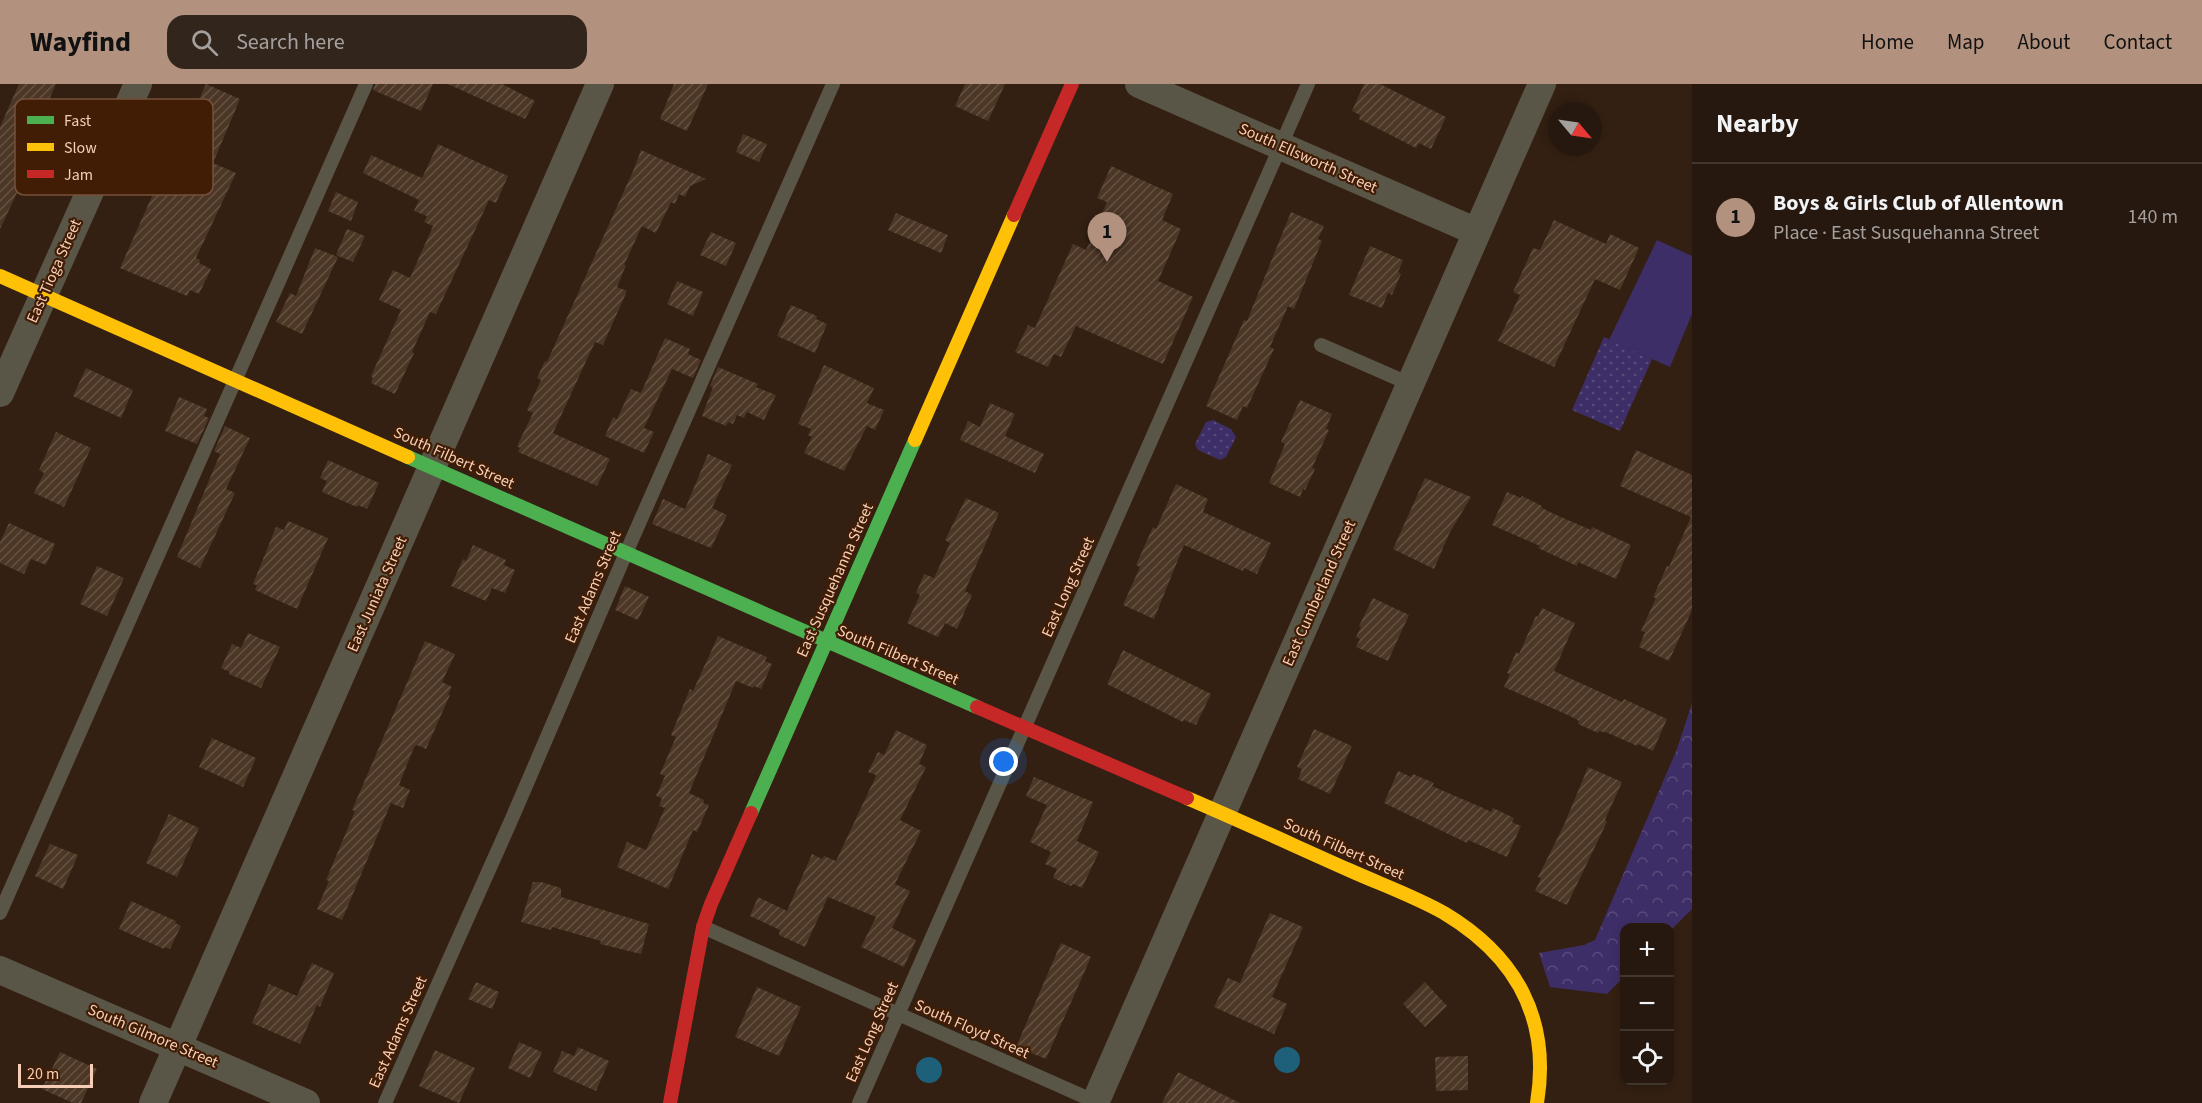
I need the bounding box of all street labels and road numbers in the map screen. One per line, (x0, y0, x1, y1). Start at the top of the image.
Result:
street label: South Ellsworth Street (1235, 118, 1381, 199)
street label: East Tioga Street (21, 215, 87, 327)
street label: South Filbert Street (390, 421, 518, 495)
street label: East Susquehanna Street (791, 499, 879, 661)
street label: East Cumberland Street (1277, 516, 1361, 670)
street label: East Adams Street (559, 527, 627, 647)
street label: East Juniata Street (342, 532, 413, 655)
street label: East Long Street (1036, 533, 1100, 641)
street label: South Filbert Street (834, 619, 963, 691)
street label: South Filbert Street (1280, 812, 1408, 886)
street label: East Adams Street (363, 972, 433, 1091)
street label: East Long Street (840, 978, 904, 1086)
street label: South Floyd Street (911, 994, 1033, 1064)
street label: South Gilmore Street (84, 999, 222, 1074)

